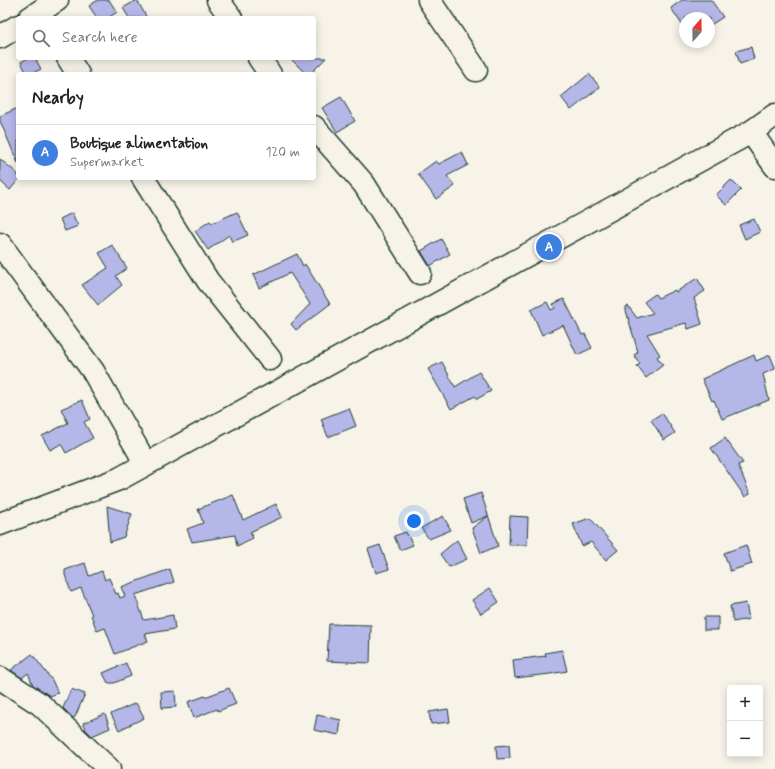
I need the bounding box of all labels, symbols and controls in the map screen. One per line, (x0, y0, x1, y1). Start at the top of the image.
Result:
north arrow (679, 12, 715, 48)
search box (16, 16, 316, 60)
icon: search (30, 27, 52, 49)
text: Search here (62, 28, 138, 48)
text: Nearby (32, 87, 84, 109)
text: Boutique alimentation (70, 134, 208, 154)
text: A (41, 144, 49, 161)
text: 120 m (266, 144, 300, 161)
text: Supermarket (70, 154, 144, 171)
pin: A (536, 232, 562, 262)
your location (404, 511, 424, 531)
map controls (727, 685, 763, 757)
button: + (727, 685, 763, 721)
button: − (727, 721, 763, 757)

